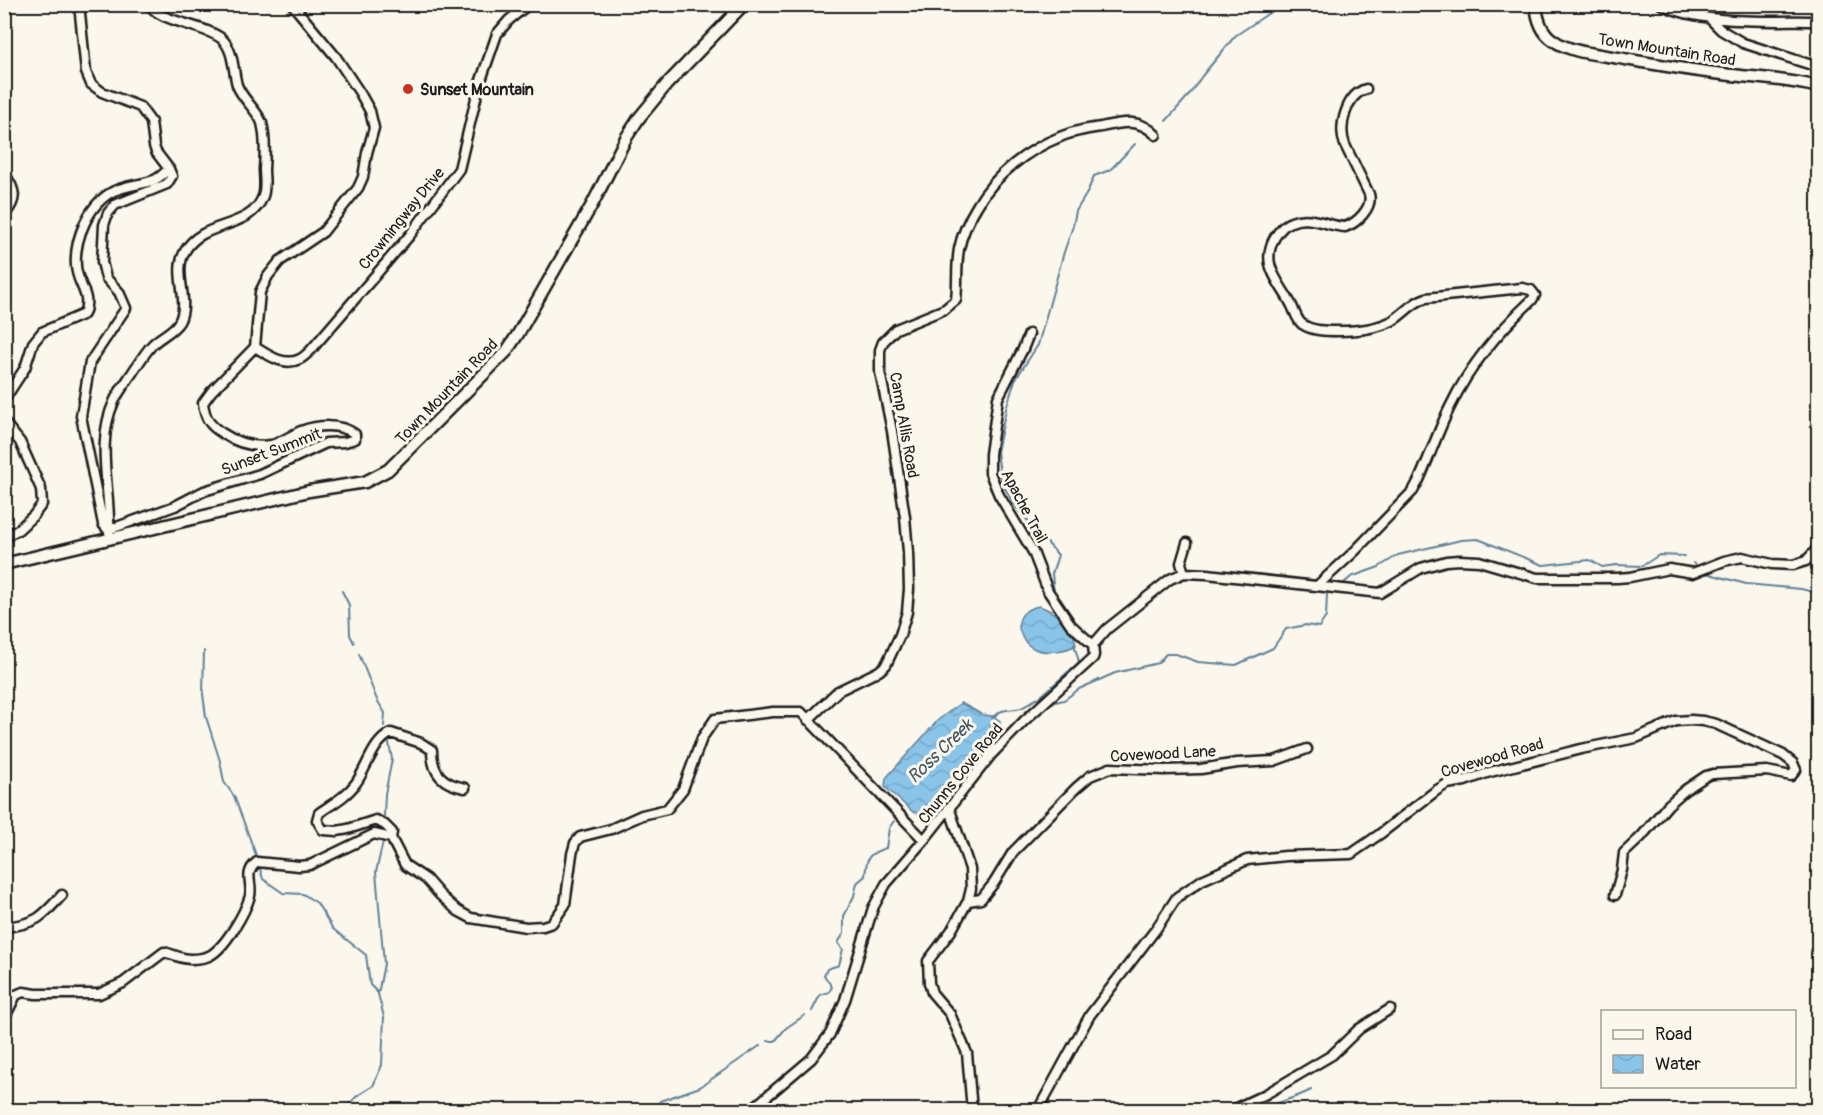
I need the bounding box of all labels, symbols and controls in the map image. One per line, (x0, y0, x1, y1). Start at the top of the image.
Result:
street label: Town Mountain Road (1597, 29, 1737, 71)
place label: Sunset Mountain (420, 80, 534, 100)
marker: Sunset Mountain (401, 82, 415, 96)
street label: Crowningway Drive (354, 163, 449, 274)
street label: Town Mountain Road (391, 335, 502, 449)
street label: Camp Allis Road (885, 371, 923, 480)
street label: Sunset Summit (218, 423, 325, 480)
street label: Apache Trail (996, 466, 1052, 547)
water label: Ross Creek (903, 713, 979, 788)
street label: Chunns Cove Road (914, 719, 1008, 828)
street label: Covewood Road (1439, 734, 1546, 782)
street label: Covewood Lane (1110, 741, 1217, 767)
legend (1601, 1010, 1796, 1088)
text: Road (1655, 1023, 1692, 1046)
text: Water (1655, 1053, 1701, 1076)

